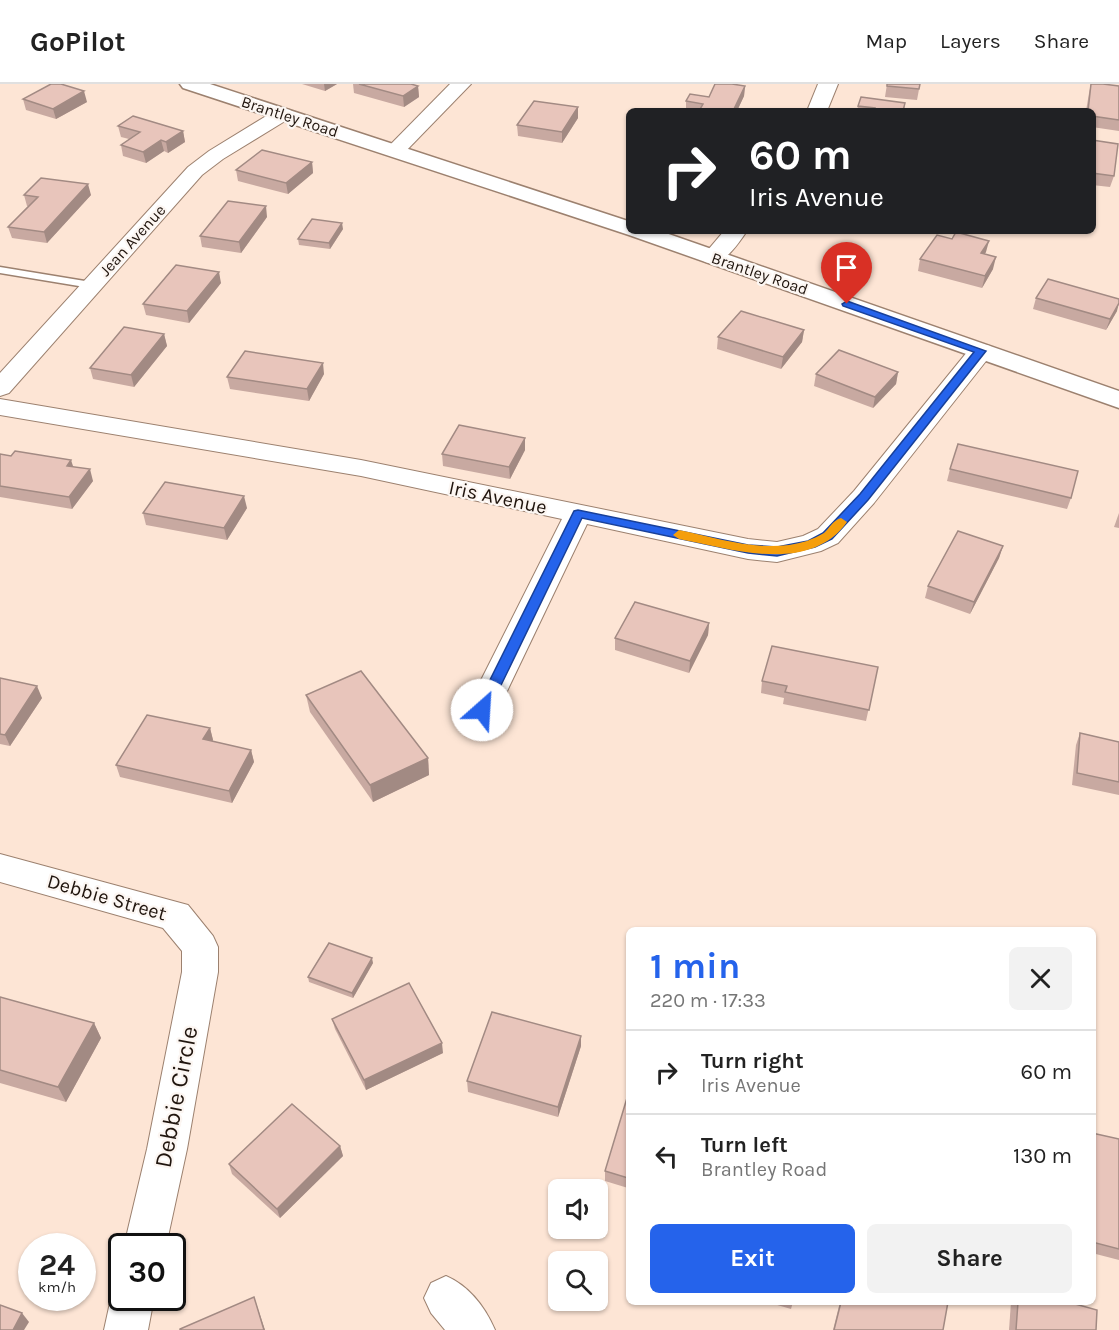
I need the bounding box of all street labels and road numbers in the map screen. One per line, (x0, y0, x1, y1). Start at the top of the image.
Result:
street label: Brantley Road (239, 92, 341, 141)
street label: Jean Avenue (95, 201, 169, 280)
street label: Brantley Road (709, 248, 811, 299)
street label: Iris Avenue (447, 476, 549, 519)
street label: Debbie Street (45, 869, 170, 926)
street label: Debbie Circle (149, 1024, 203, 1170)

